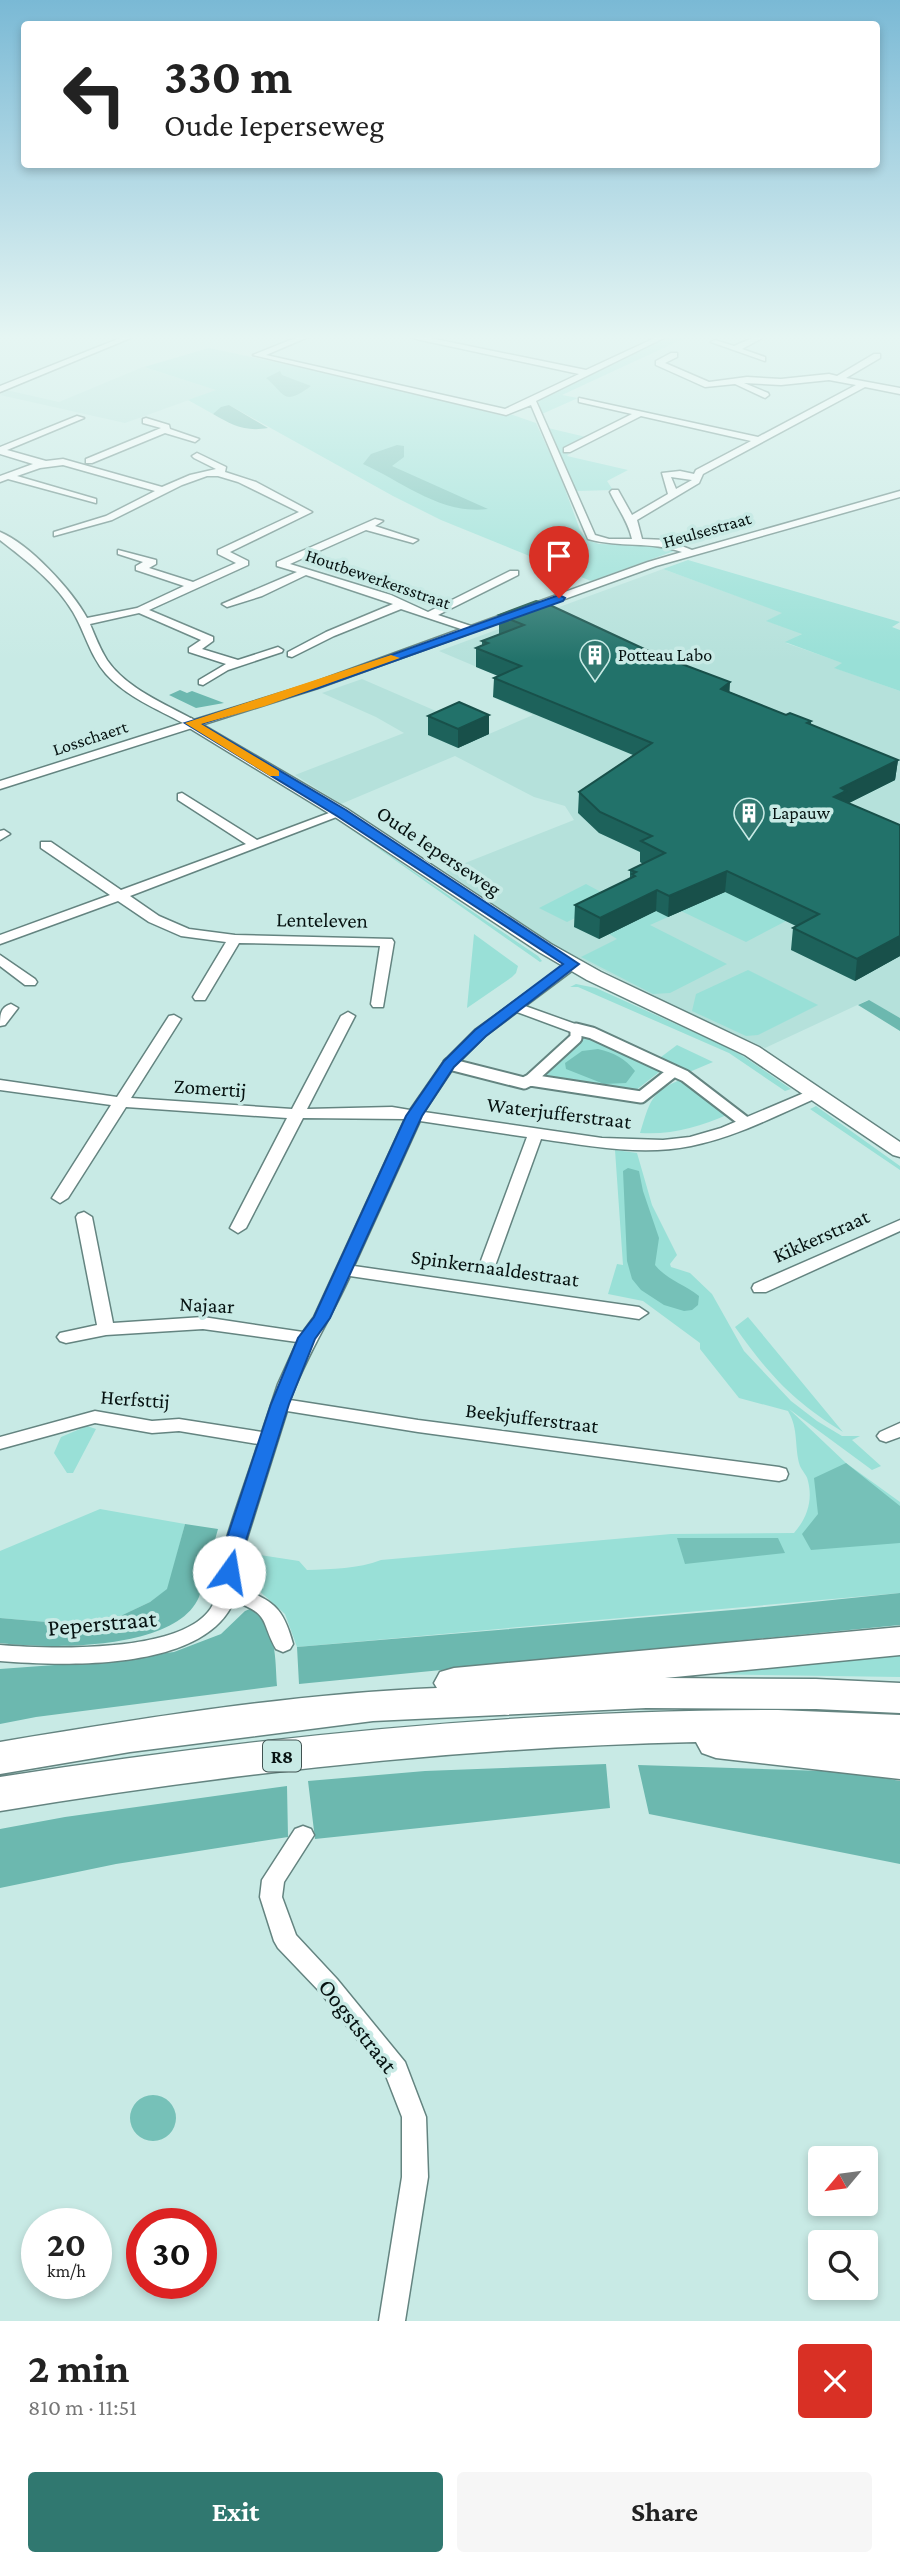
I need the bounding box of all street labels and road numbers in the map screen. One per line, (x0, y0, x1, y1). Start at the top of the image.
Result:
street label: Heulsestraat (661, 508, 754, 552)
street label: Houtbewerkersstraat (303, 545, 454, 614)
street label: Losschaert (50, 716, 131, 760)
street label: Oude Ieperseweg (372, 801, 506, 901)
street label: Lenteleven (276, 907, 368, 933)
street label: Zomertij (173, 1073, 247, 1103)
street label: Waterjufferstraat (485, 1092, 634, 1134)
street label: Kikkerstraat (769, 1204, 874, 1268)
street label: Spinkernaaldestraat (409, 1244, 582, 1292)
street label: Najaar (179, 1292, 236, 1318)
street label: Herfsttij (100, 1385, 170, 1413)
street label: Beekjufferstraat (464, 1398, 601, 1438)
street label: Peperstraat (46, 1604, 159, 1641)
road number: R8 (263, 1740, 301, 1772)
street label: Oogststraat (313, 1973, 404, 2079)

